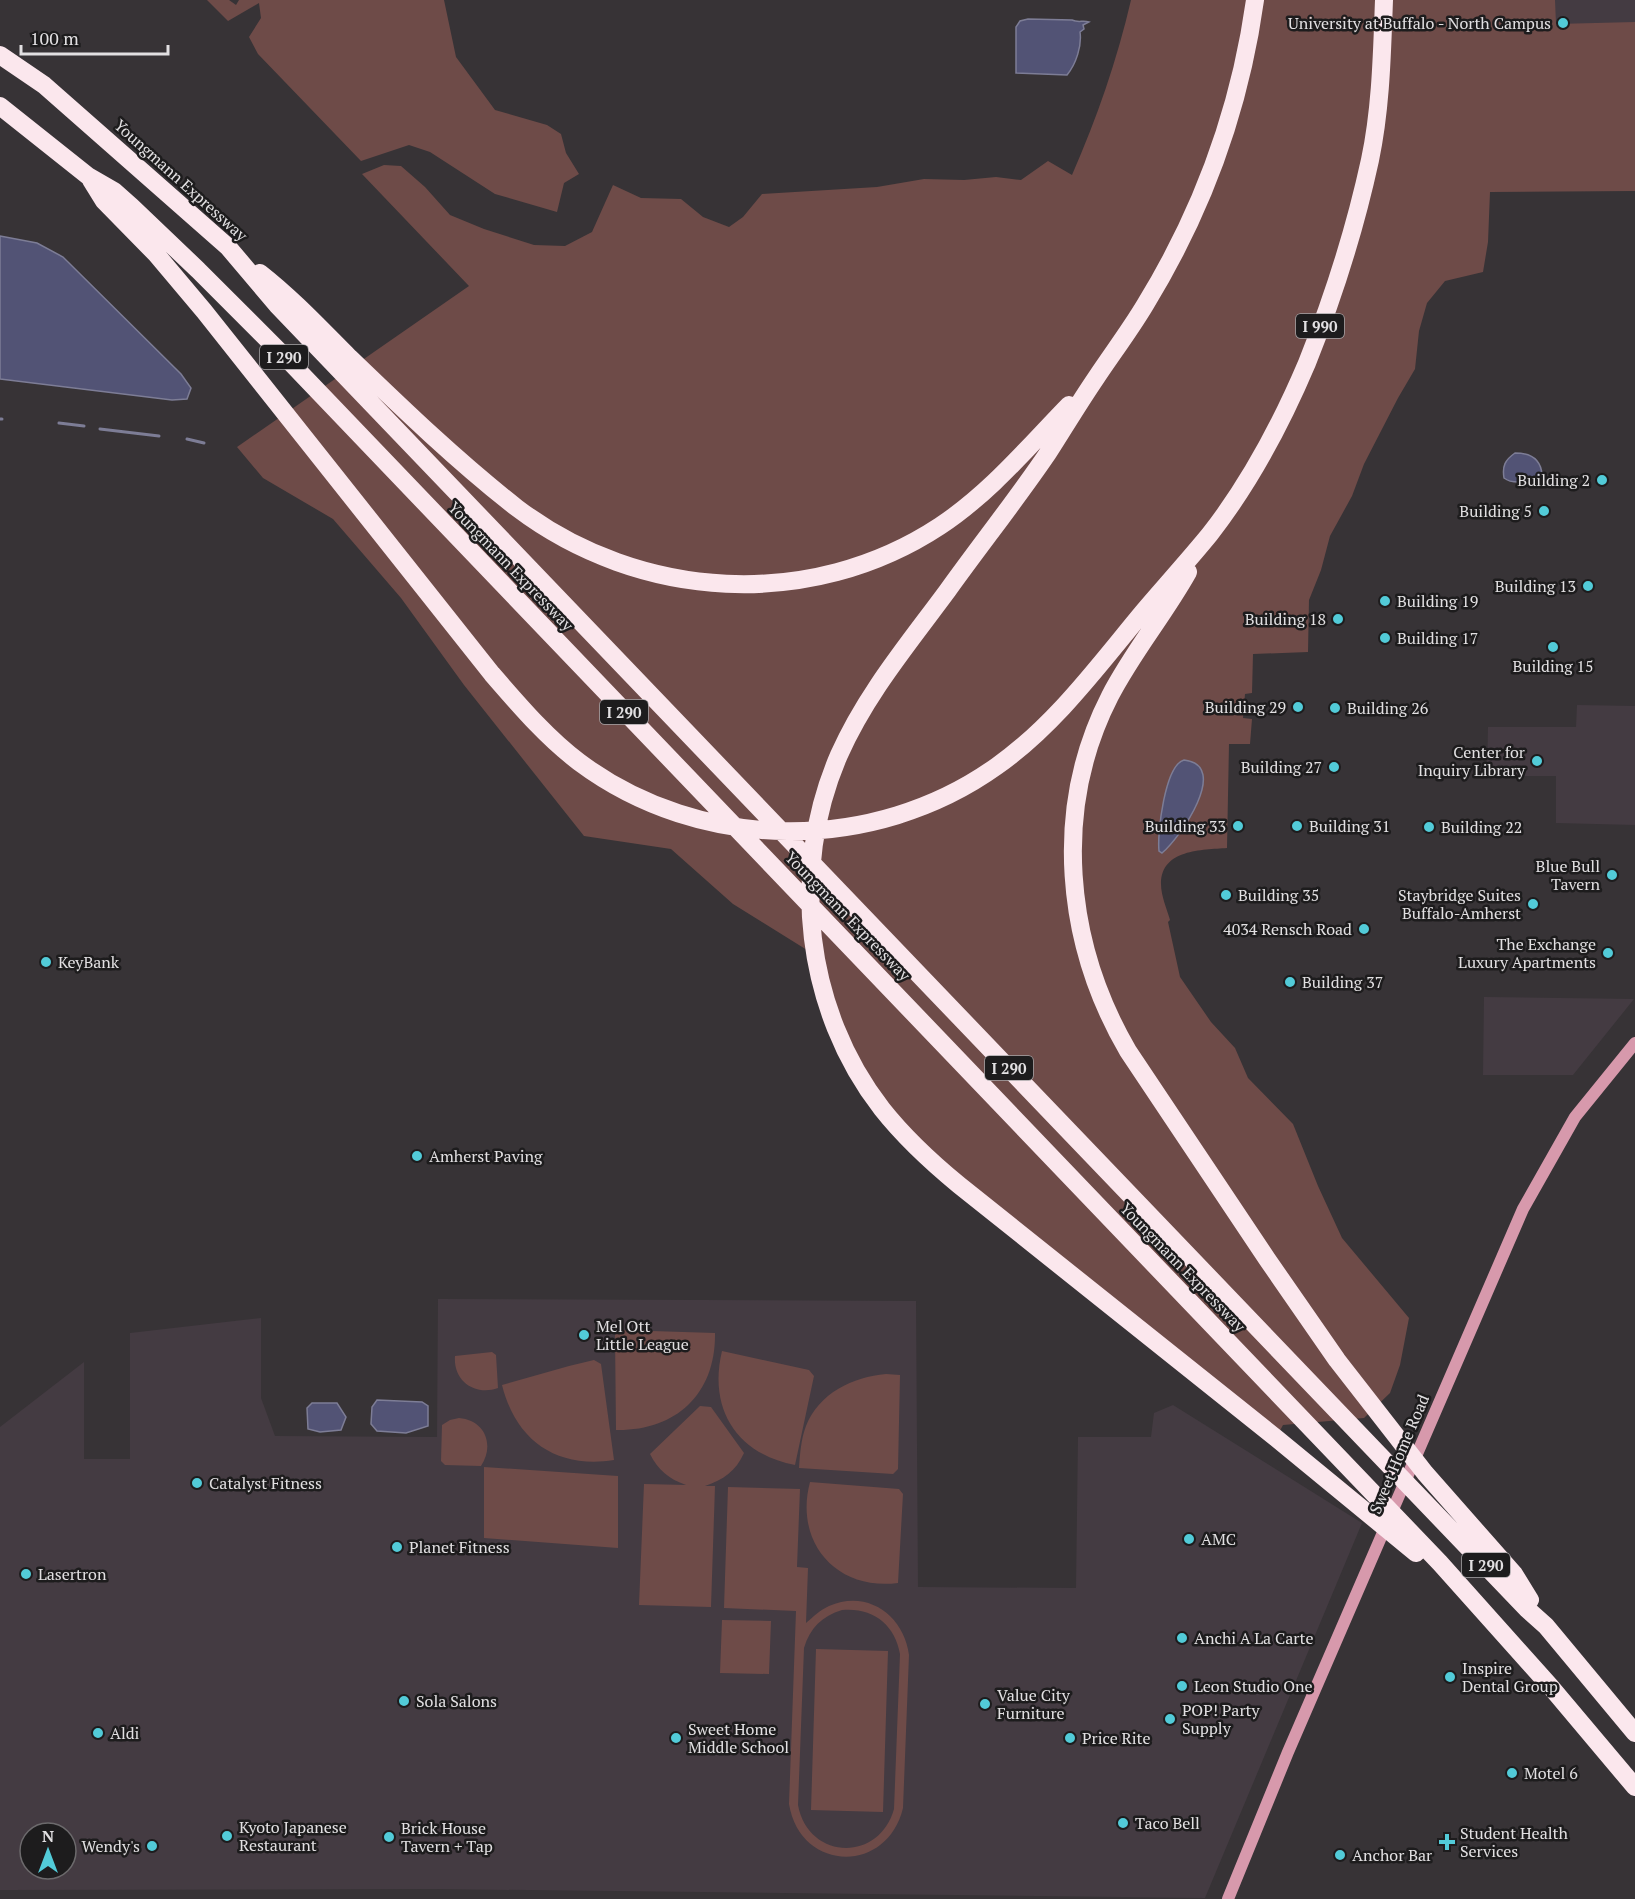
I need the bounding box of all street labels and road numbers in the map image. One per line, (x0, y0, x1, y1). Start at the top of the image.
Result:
street label: Youngmann Expressway (110, 114, 253, 246)
road number: I 990 (1296, 314, 1344, 338)
road number: I 290 (260, 345, 308, 369)
street label: Youngmann Expressway (443, 496, 579, 636)
road number: I 290 (600, 700, 648, 724)
street label: Youngmann Expressway (780, 846, 916, 986)
road number: I 290 (985, 1056, 1033, 1080)
street label: Youngmann Expressway (1115, 1197, 1251, 1337)
street label: Sweet Home Road (1364, 1391, 1434, 1517)
road number: I 290 (1462, 1553, 1510, 1577)

